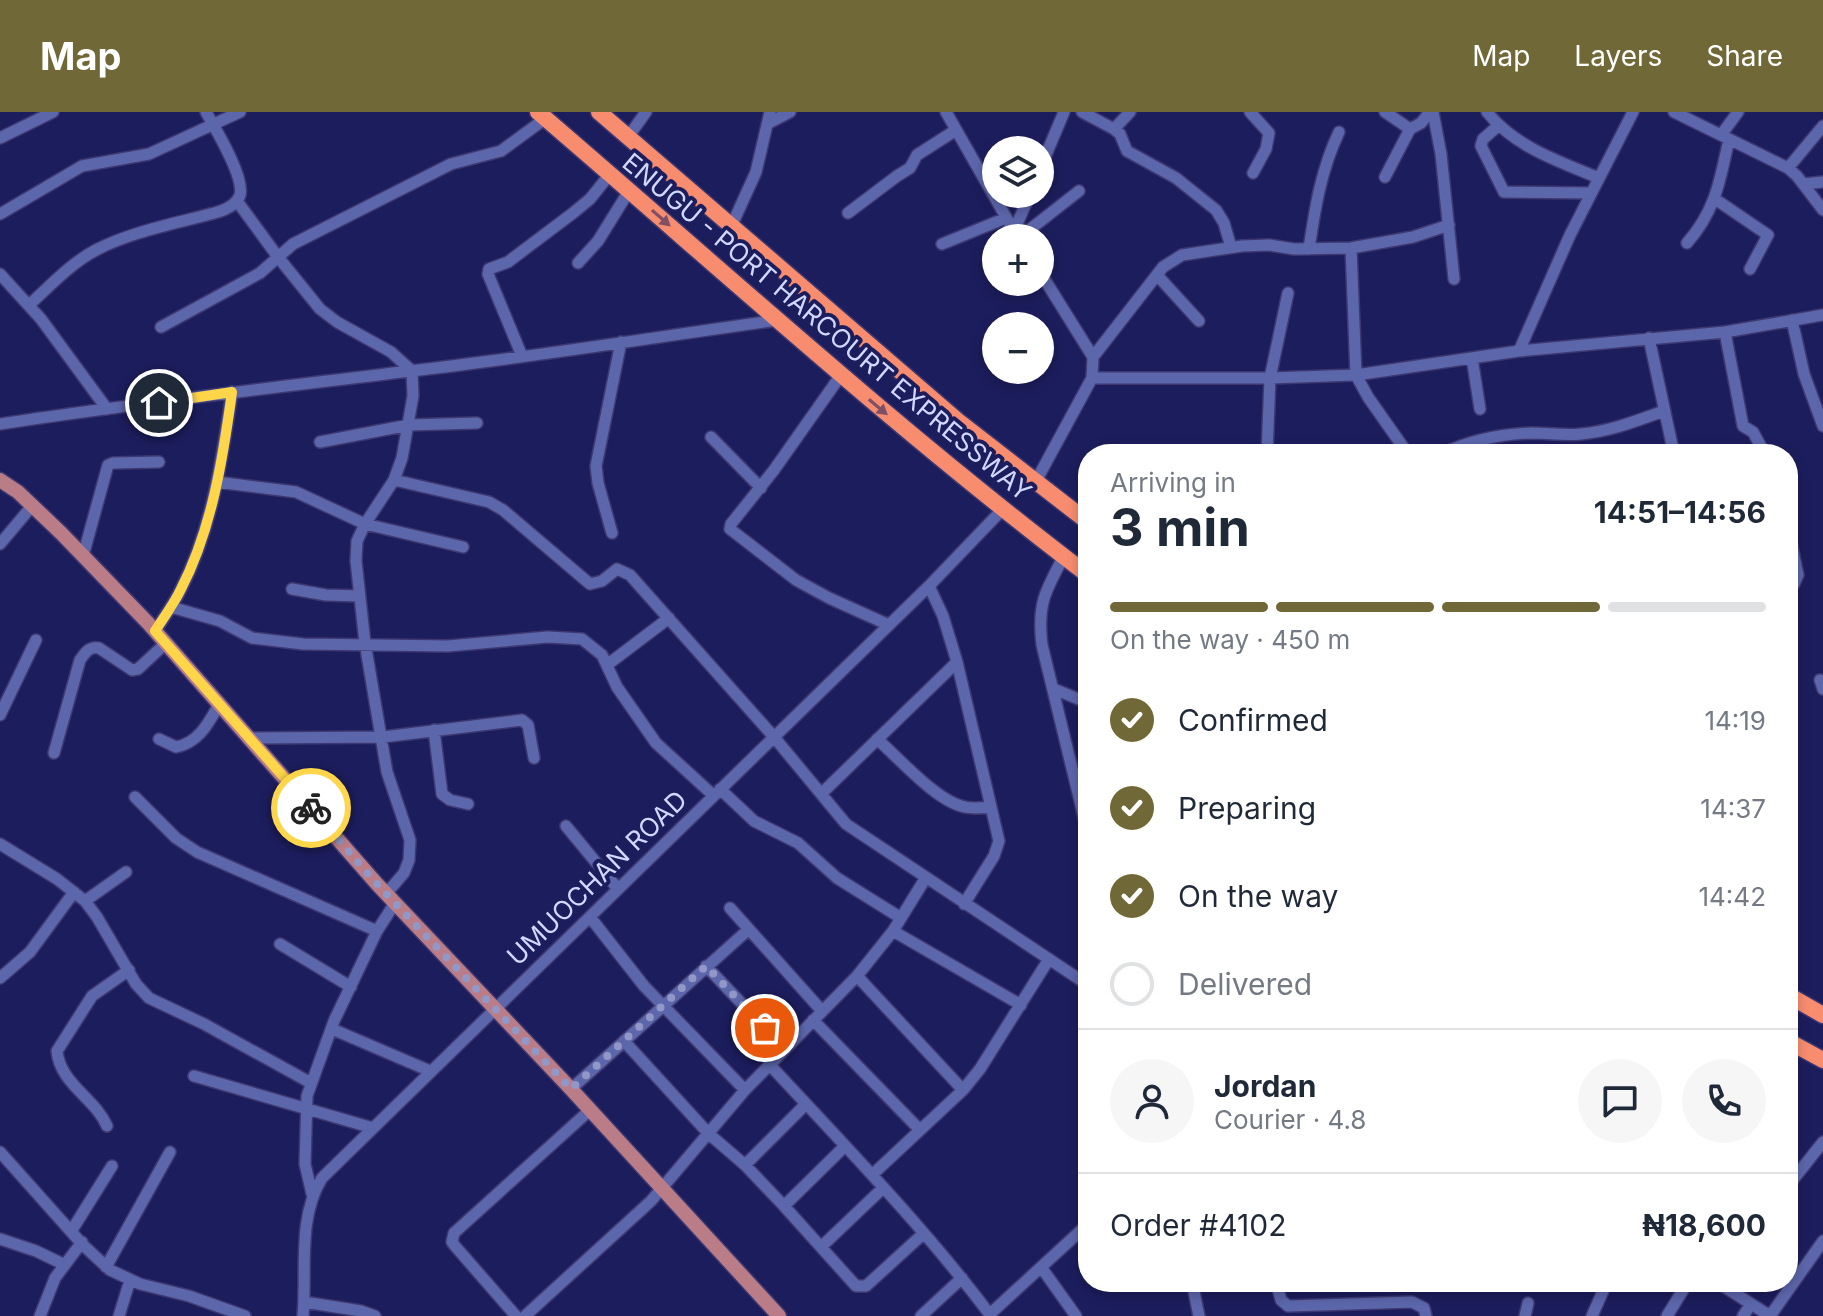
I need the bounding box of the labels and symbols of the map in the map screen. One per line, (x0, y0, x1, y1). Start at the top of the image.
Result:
street label: ENUGU - PORT HARCOURT EXPRESSWAY (617, 146, 1038, 507)
one-way arrow (650, 209, 670, 226)
pin (125, 369, 193, 437)
one-way arrow (868, 398, 888, 415)
courier (271, 768, 351, 848)
street label: UMUOCHAN ROAD (500, 784, 693, 971)
pin (731, 994, 799, 1062)

